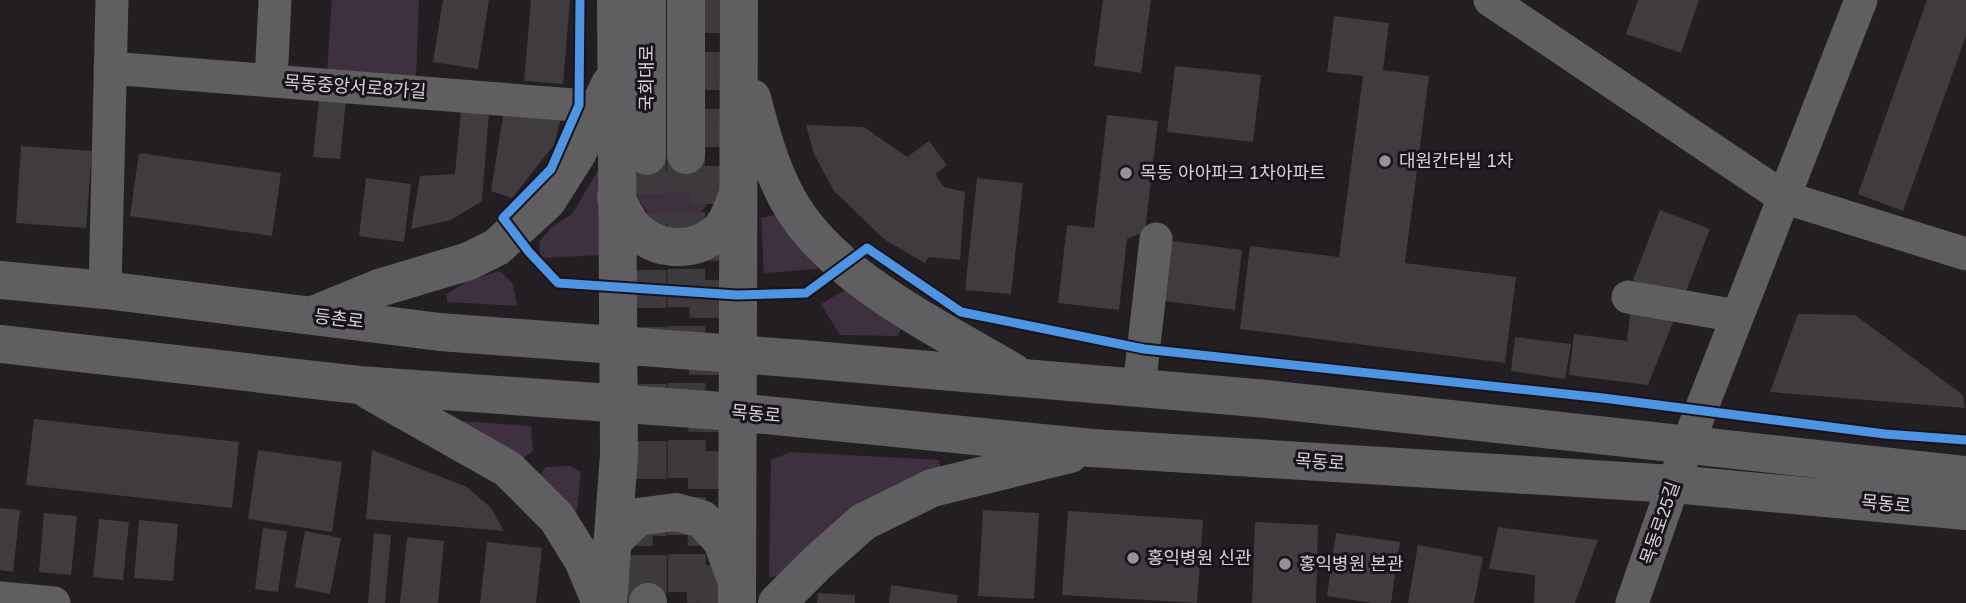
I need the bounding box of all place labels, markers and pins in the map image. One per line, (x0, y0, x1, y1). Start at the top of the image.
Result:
place label: 대원칸타빌 1차 (1399, 151, 1514, 171)
marker: 대원칸타빌 1차 (1377, 153, 1393, 169)
place label: 목동 아아파크 1차아파트 (1140, 163, 1326, 183)
marker: 목동 아아파크 1차아파트 (1118, 165, 1134, 181)
place label: 홍익병원 신관 (1147, 548, 1252, 568)
marker: 홍익병원 신관 (1125, 550, 1141, 566)
place label: 홍익병원 본관 (1299, 554, 1404, 574)
marker: 홍익병원 본관 (1277, 556, 1293, 572)

